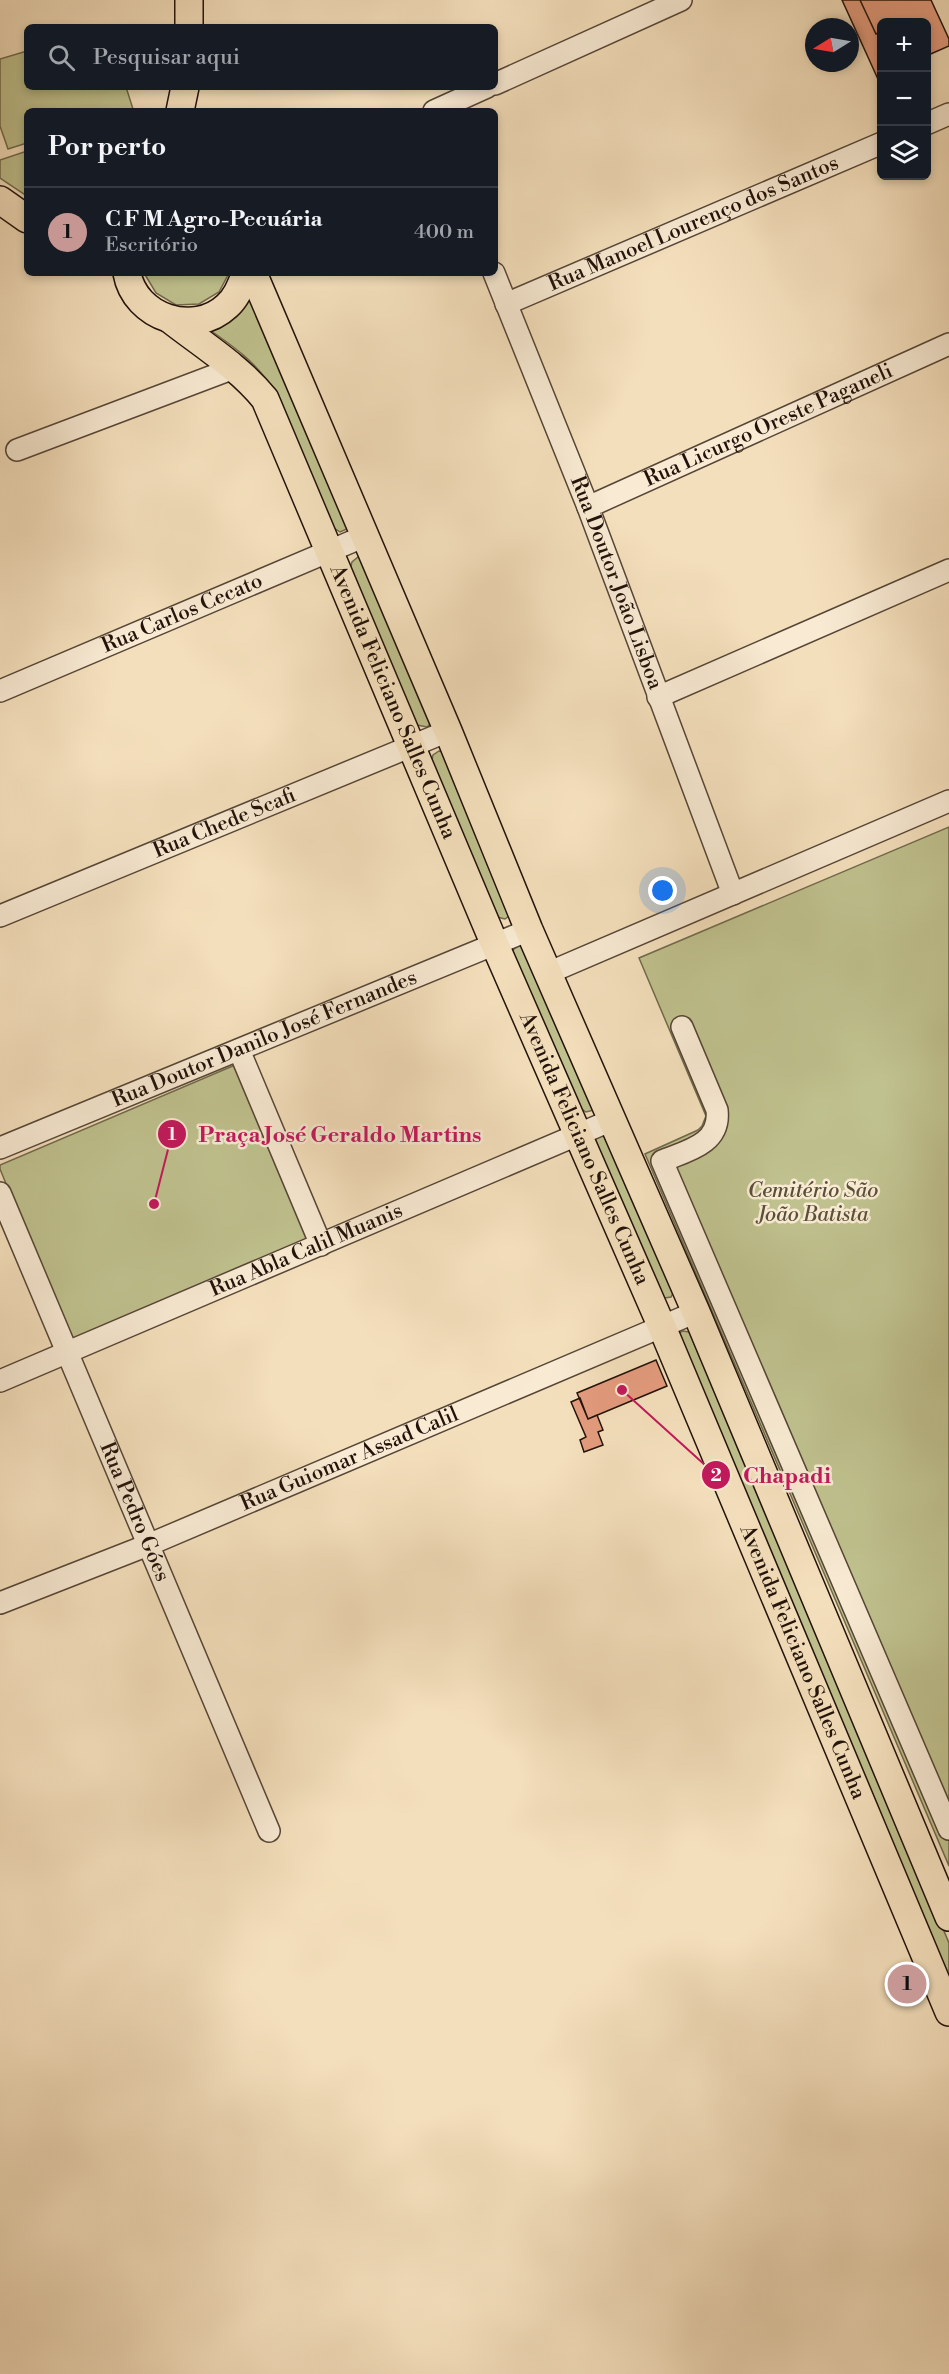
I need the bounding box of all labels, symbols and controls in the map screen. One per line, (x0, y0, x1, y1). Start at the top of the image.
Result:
north arrow (805, 18, 859, 72)
map controls (877, 18, 931, 180)
button: + (877, 18, 931, 72)
search box (24, 24, 498, 90)
icon: search (45, 41, 78, 74)
text: Pesquisar aqui (93, 44, 240, 71)
button: − (877, 72, 931, 126)
button: layers (877, 126, 931, 180)
text: Por perto (48, 131, 166, 163)
street label: Rua Manoel Lourenço dos Santos (544, 150, 843, 297)
text: C F M Agro-Pecuária (105, 206, 323, 233)
text: 1 (63, 220, 72, 245)
text: 400 m (414, 220, 474, 245)
text: Escritório (105, 233, 198, 258)
street label: Rua Licurgo Oreste Paganeli (640, 358, 897, 493)
street label: Rua Doutor João Lisboa (564, 472, 668, 693)
street label: Avenida Feliciano Salles Cunha (323, 560, 462, 843)
street label: Rua Carlos Cecato (98, 568, 267, 659)
street label: Rua Chede Scafi (149, 782, 300, 864)
your location (648, 876, 677, 905)
street label: Rua Doutor Danilo José Fernandes (108, 965, 421, 1113)
street label: Avenida Feliciano Salles Cunha (513, 1008, 655, 1289)
callout: Praça José Geraldo Martins (157, 1114, 494, 1154)
text: Praça José Geraldo Martins (198, 1122, 482, 1149)
text: 1 (168, 1123, 177, 1146)
park label: Cemitério São João Batista (748, 1178, 878, 1228)
street label: Rua Abla Calil Muanis (206, 1198, 407, 1303)
street label: Rua Guiomar Assad Calil (237, 1401, 462, 1517)
street label: Rua Pedro Góes (93, 1438, 175, 1586)
callout: Chapadi (701, 1455, 843, 1495)
text: Chapadi (743, 1463, 831, 1490)
text: 2 (710, 1464, 722, 1487)
street label: Avenida Feliciano Salles Cunha (733, 1520, 872, 1804)
pin: 1 (888, 1962, 926, 2006)

